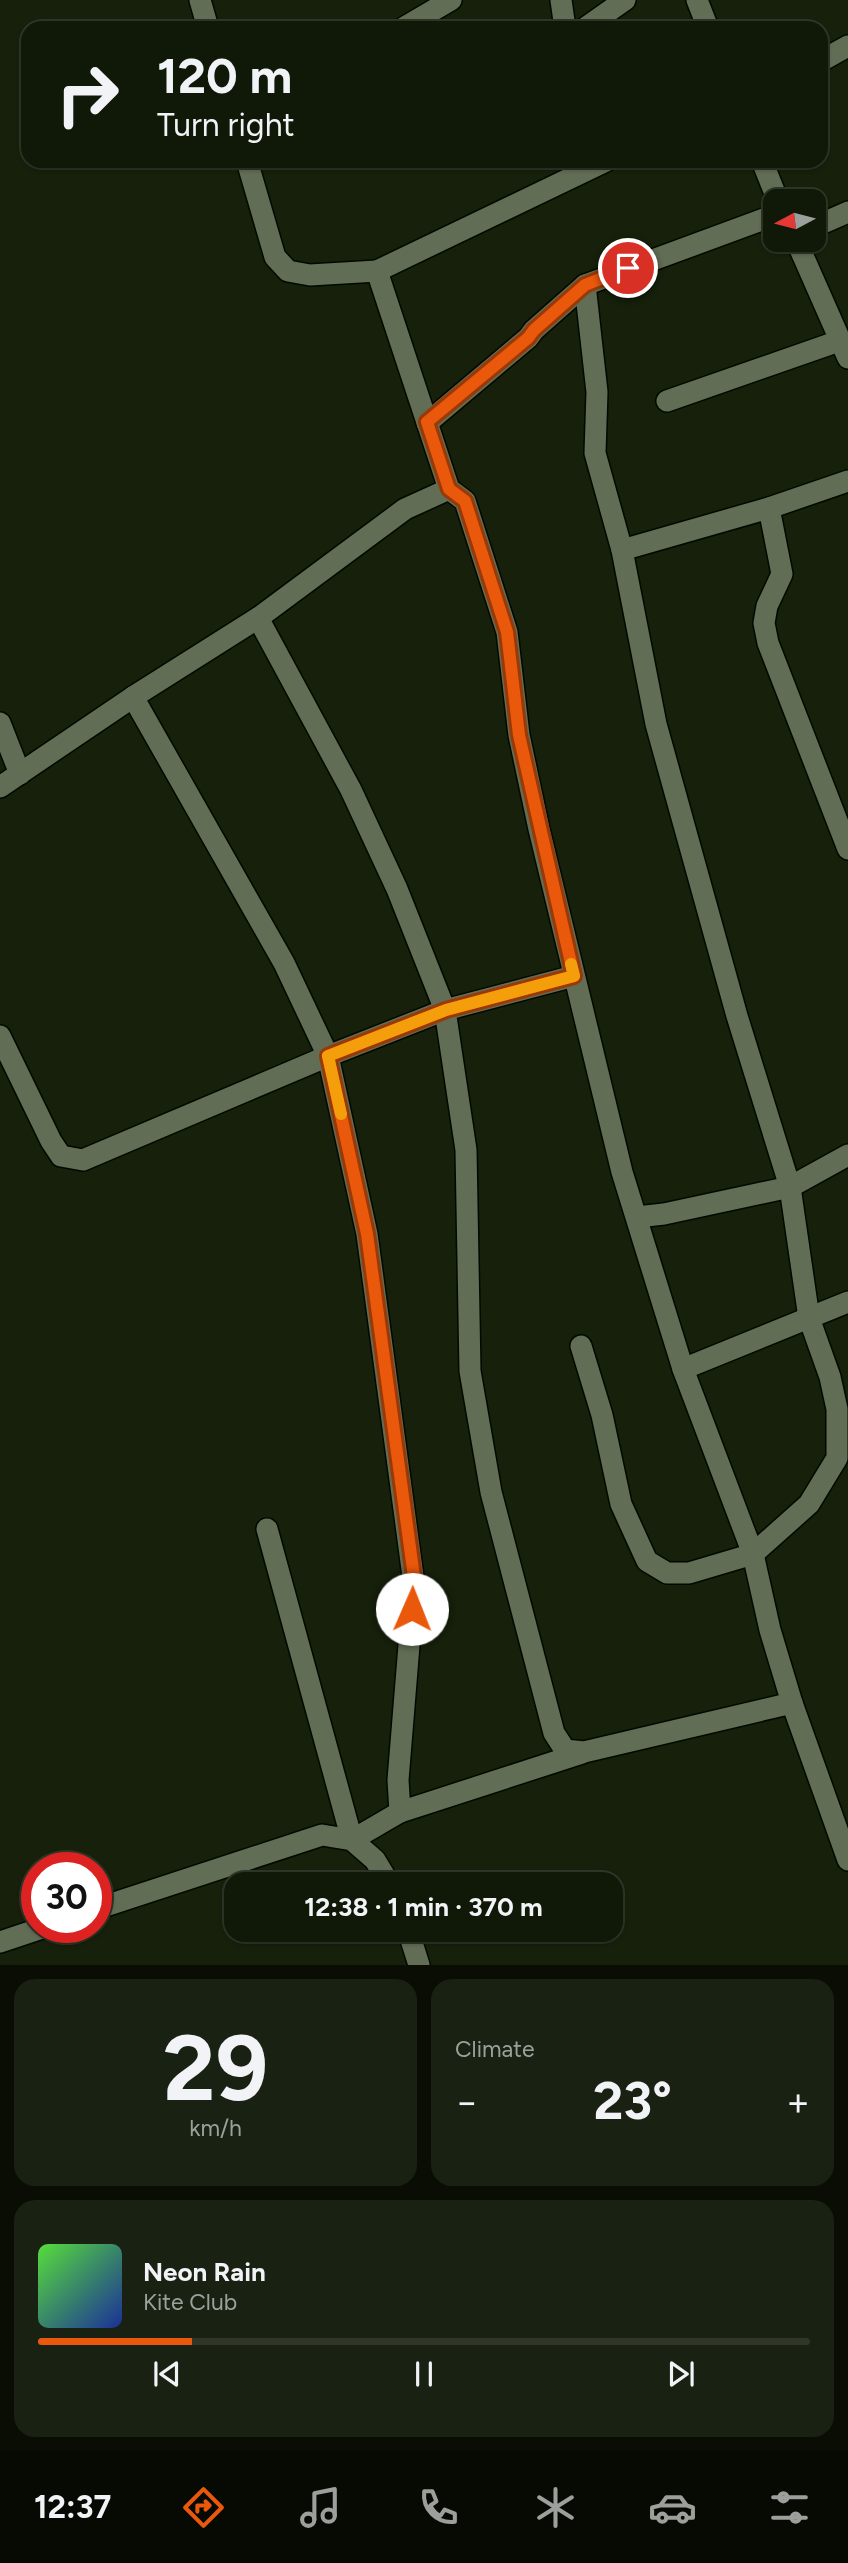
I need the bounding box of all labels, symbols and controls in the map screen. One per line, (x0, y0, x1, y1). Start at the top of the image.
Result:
text: 120 m (157, 46, 292, 105)
icon: right (42, 49, 133, 140)
text: Turn right (157, 106, 295, 144)
north arrow (763, 189, 826, 252)
map controls (763, 189, 826, 252)
pin (598, 238, 658, 298)
icon: arrive (609, 249, 647, 287)
position arrow (375, 1572, 449, 1646)
speed limit sign: 30 (21, 1852, 112, 1943)
text: 12:38 · 1 min · 370 m (304, 1891, 543, 1923)
text: 29 (163, 2014, 268, 2123)
text: Climate (455, 2035, 534, 2063)
text: 23° (593, 2070, 672, 2132)
text: − (455, 2079, 479, 2125)
text: + (786, 2079, 810, 2125)
text: km/h (189, 2114, 242, 2142)
text: Neon Rain (143, 2256, 266, 2288)
text: Kite Club (143, 2288, 237, 2316)
icon: previous (148, 2355, 186, 2393)
icon: pause (405, 2355, 443, 2393)
icon: next (662, 2355, 700, 2393)
icon: directions (179, 2483, 228, 2532)
icon: music (296, 2483, 345, 2532)
icon: phone (414, 2483, 463, 2532)
icon: climate (531, 2483, 580, 2532)
icon: car (648, 2483, 697, 2532)
icon: filters (765, 2483, 814, 2532)
text: 12:37 (34, 2488, 111, 2526)

